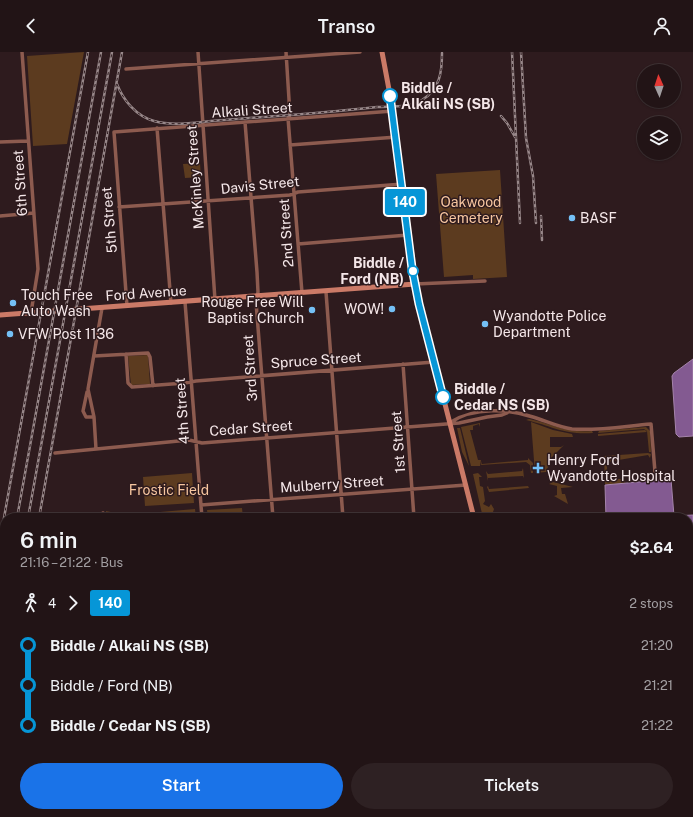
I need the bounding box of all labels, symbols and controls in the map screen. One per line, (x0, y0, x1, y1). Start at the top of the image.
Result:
icon: back (20, 15, 42, 37)
icon: person (651, 15, 673, 37)
text: Transo (318, 16, 375, 37)
north arrow (637, 64, 681, 108)
map controls (637, 64, 681, 160)
place label: Biddle / Alkali NS (SB) (401, 80, 495, 112)
marker: Biddle / Alkali NS (SB) (382, 88, 398, 104)
street label: Alkali Street (211, 99, 293, 121)
button: layers (637, 116, 681, 160)
street label: McKinley Street (183, 124, 207, 230)
street label: 6th Street (10, 149, 30, 217)
street label: Davis Street (220, 173, 300, 197)
street label: 5th Street (98, 186, 120, 254)
line badge: 140 (382, 189, 428, 215)
text: 140 (393, 194, 417, 210)
park label: Oakwood Cemetery (439, 194, 503, 226)
street label: 2nd Street (276, 198, 296, 268)
place label: BASF (580, 210, 617, 226)
marker: BASF (567, 213, 577, 223)
place label: Biddle / Ford (NB) (340, 255, 405, 287)
marker: Biddle / Ford (NB) (407, 265, 419, 277)
street label: Ford Avenue (105, 282, 187, 304)
place label: Touch Free Auto Wash (21, 287, 93, 319)
place label: Rouge Free Will Baptist Church (201, 294, 304, 326)
marker: Touch Free Auto Wash (8, 298, 18, 308)
place label: WOW! (344, 301, 384, 317)
marker: WOW! (387, 304, 397, 314)
marker: Rouge Free Will Baptist Church (307, 305, 317, 315)
place label: Wyandotte Police Department (493, 308, 607, 340)
marker: Wyandotte Police Department (480, 319, 490, 329)
place label: VFW Post 1136 (18, 326, 114, 342)
marker: VFW Post 1136 (5, 329, 15, 339)
street label: 3rd Street (240, 334, 260, 402)
street label: Spruce Street (270, 349, 362, 371)
street label: 4th Street (172, 377, 192, 445)
place label: Biddle / Cedar NS (SB) (454, 381, 550, 413)
marker: Biddle / Cedar NS (SB) (435, 389, 451, 405)
street label: 1st Street (388, 410, 408, 474)
street label: Cedar Street (209, 417, 293, 439)
place label: Henry Ford Wyandotte Hospital (547, 452, 675, 484)
marker: Henry Ford Wyandotte Hospital (532, 462, 544, 474)
street label: Mulberry Street (280, 472, 384, 496)
park label: Frostic Field (129, 482, 209, 498)
text: 6 min (20, 527, 77, 553)
text: $2.64 (630, 539, 673, 556)
text: 21:16 – 21:22 · Bus (20, 555, 123, 570)
icon: walk (20, 592, 42, 614)
icon: forward (62, 592, 84, 614)
text: 140 (98, 595, 122, 611)
text: 4 (48, 596, 56, 611)
text: 2 stops (629, 596, 673, 611)
text: Biddle / Alkali NS (SB) (50, 637, 209, 654)
text: 21:20 (641, 638, 673, 653)
text: Biddle / Ford (NB) (50, 677, 173, 694)
text: 21:21 (644, 678, 673, 693)
text: Biddle / Cedar NS (SB) (50, 717, 211, 734)
text: 21:22 (641, 718, 673, 733)
button: Start (20, 763, 343, 809)
button: Tickets (351, 763, 673, 809)

